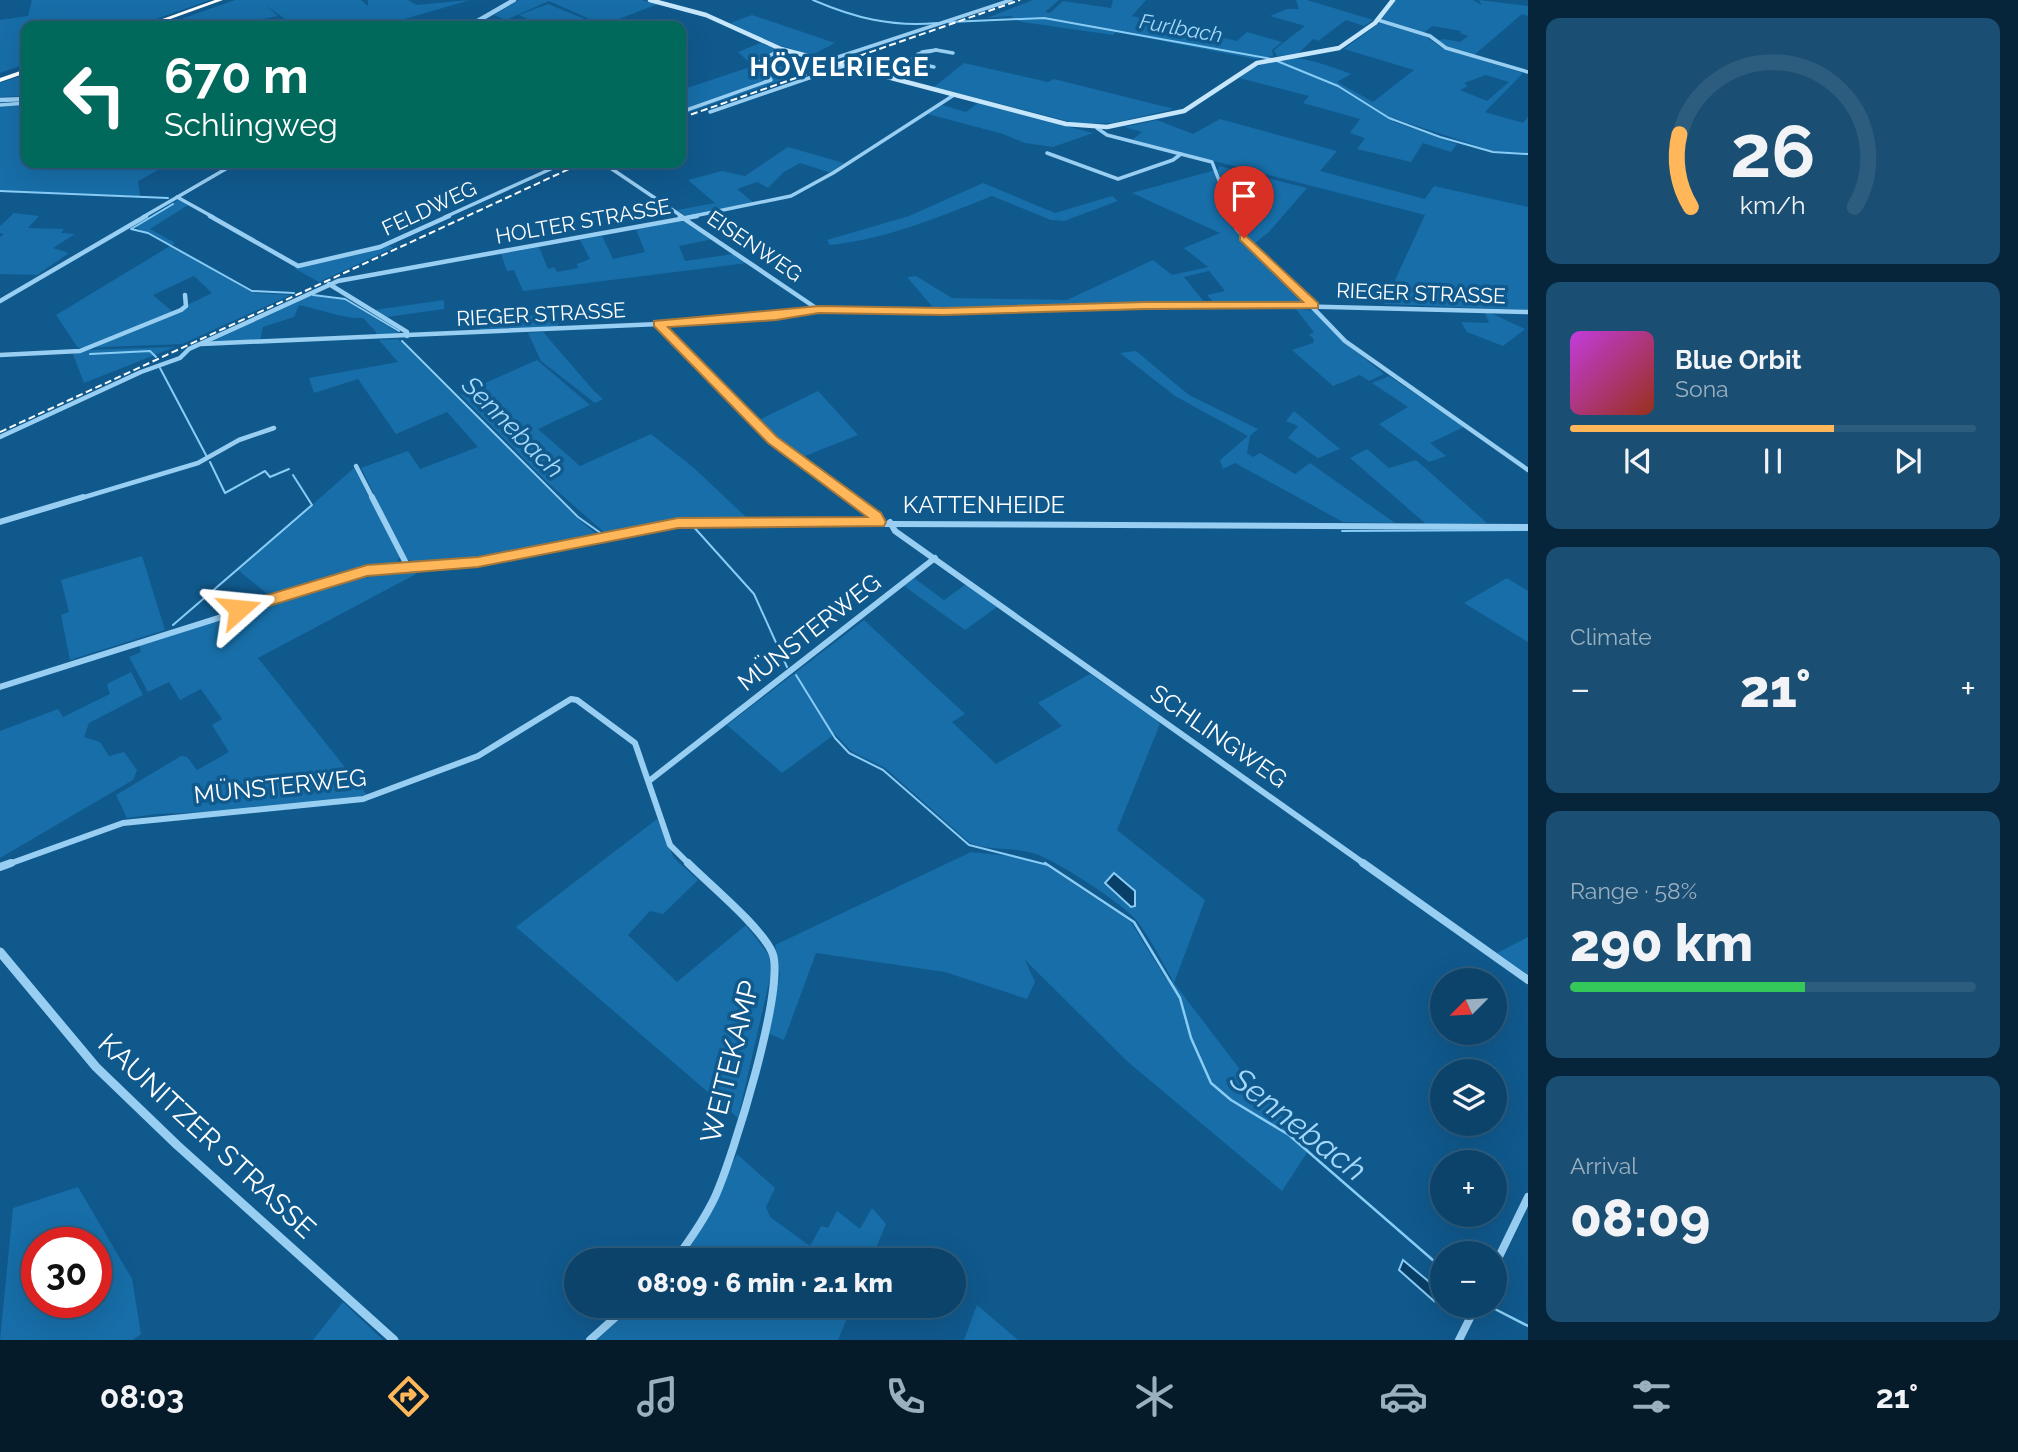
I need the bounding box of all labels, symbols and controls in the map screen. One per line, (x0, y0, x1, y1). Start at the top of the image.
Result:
water label: Furlbach (1138, 8, 1224, 48)
text: 670 m (164, 47, 309, 104)
icon: left (49, 49, 140, 140)
district label: HÖVELRIEGE (749, 52, 931, 82)
text: Schlingweg (164, 106, 338, 143)
text: 26 (1730, 110, 1816, 195)
pin (1214, 166, 1274, 238)
street label: FELDWEG (378, 175, 480, 241)
icon: arrive (1225, 177, 1263, 215)
text: km/h (1740, 190, 1806, 220)
street label: HOLTER STRASSE (494, 193, 672, 249)
street label: EISENWEG (703, 205, 807, 287)
street label: RIEGER STRASSE (1336, 278, 1506, 308)
street label: RIEGER STRASSE (456, 297, 626, 331)
text: Blue Orbit (1675, 345, 1802, 375)
water label: Sennebach (455, 369, 570, 484)
text: Sona (1675, 375, 1729, 402)
icon: previous (1619, 442, 1657, 480)
icon: pause (1754, 442, 1792, 480)
icon: next (1889, 442, 1927, 480)
street label: KATTENHEIDE (903, 490, 1065, 519)
street label: MÜNSTERWEG (732, 567, 886, 697)
position arrow (202, 572, 276, 646)
text: Climate (1570, 623, 1652, 650)
text: 21° (1740, 658, 1811, 719)
text: − (1570, 666, 1590, 711)
text: + (1960, 666, 1976, 711)
street label: SCHLINGWEG (1145, 678, 1293, 794)
street label: MÜNSTERWEG (192, 763, 368, 809)
text: Range · 58% (1570, 877, 1697, 904)
text: 290 km (1570, 912, 1753, 973)
north arrow (1430, 968, 1507, 1045)
map controls (1430, 968, 1507, 1318)
street label: WEITEKAMP (694, 977, 766, 1147)
street label: KAUNITZER STRASSE (92, 1027, 322, 1245)
water label: Sennebach (1223, 1059, 1374, 1188)
button: layers (1430, 1059, 1507, 1136)
button: + (1430, 1150, 1507, 1227)
text: Arrival (1570, 1152, 1637, 1179)
text: 08:09 (1570, 1187, 1710, 1248)
speed limit sign: 30 (21, 1227, 112, 1318)
button: − (1430, 1241, 1507, 1318)
text: 08:09 · 6 min · 2.1 km (637, 1268, 893, 1298)
icon: directions (384, 1372, 433, 1421)
icon: music (633, 1372, 682, 1421)
icon: phone (881, 1372, 930, 1421)
icon: climate (1130, 1372, 1179, 1421)
icon: car (1379, 1372, 1428, 1421)
icon: filters (1627, 1372, 1676, 1421)
text: 08:03 (100, 1378, 184, 1415)
text: 21° (1876, 1378, 1918, 1415)

